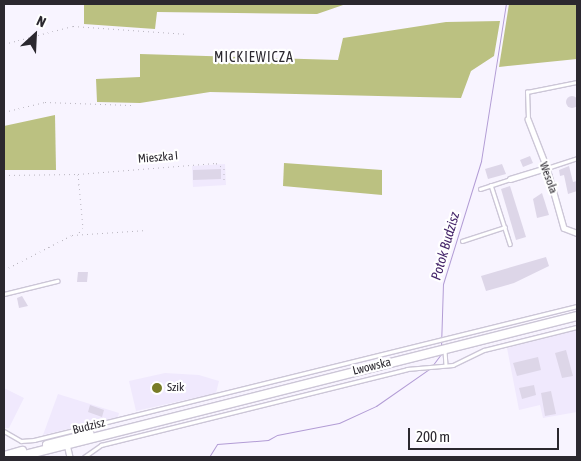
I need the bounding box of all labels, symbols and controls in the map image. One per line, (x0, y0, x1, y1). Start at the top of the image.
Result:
north arrow (10, 10, 60, 60)
text: N (34, 12, 48, 30)
district label: MICKIEWICZA (213, 49, 295, 65)
street label: Mieszka I (137, 149, 179, 167)
street label: Wesoła (536, 160, 560, 196)
water label: Potok Budzisz (427, 210, 463, 282)
street label: Lwowska (351, 355, 393, 379)
place label: Szik (167, 381, 184, 395)
marker: Szik (151, 382, 163, 394)
street label: Budzisz (71, 416, 107, 438)
scale bar (411, 418, 562, 450)
text: 200 m (416, 428, 450, 445)

